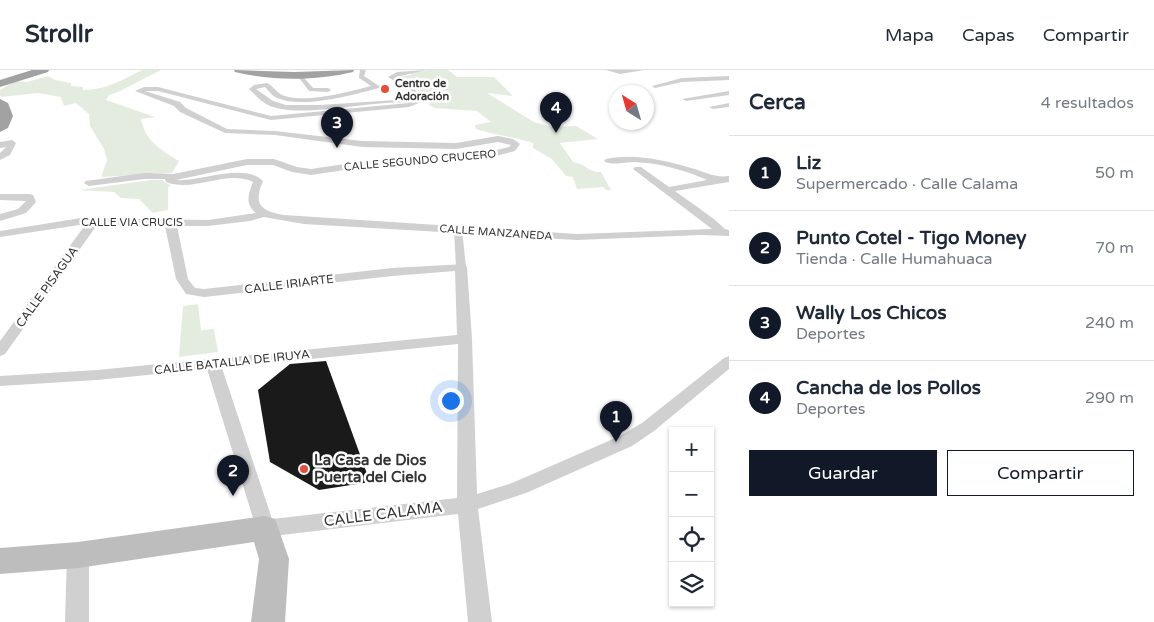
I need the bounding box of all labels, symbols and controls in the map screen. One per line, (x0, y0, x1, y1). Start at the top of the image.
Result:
text: Strollr (25, 20, 93, 49)
text: Mapa (885, 24, 934, 46)
text: Capas (962, 24, 1015, 46)
text: Compartir (1043, 24, 1129, 46)
place label: Centro de Adoración (395, 77, 449, 103)
marker: Centro de Adoración (379, 83, 391, 95)
north arrow (609, 85, 654, 130)
text: Cerca (749, 90, 806, 115)
pin: 4 (540, 92, 572, 133)
text: 4 resultados (1041, 93, 1134, 113)
pin: 3 (321, 107, 353, 148)
street label: CALLE SEGUNDO CRUCERO (343, 147, 497, 174)
text: Liz (796, 152, 821, 174)
text: 1 (760, 163, 770, 183)
text: 50 m (1095, 163, 1134, 183)
text: Supermercado · Calle Calama (796, 174, 1018, 194)
street label: CALLE VIA CRUCIS (81, 216, 183, 229)
street label: CALLE MANZANEDA (439, 222, 553, 243)
text: Punto Cotel - Tigo Money (796, 227, 1026, 249)
text: 2 (760, 238, 770, 258)
text: 70 m (1095, 238, 1134, 258)
street label: CALLE PISAGUA (13, 244, 81, 330)
text: Tienda · Calle Humahuaca (796, 249, 992, 269)
street label: CALLE IRIARTE (244, 272, 335, 296)
text: Wally Los Chicos (796, 302, 947, 324)
text: 3 (760, 313, 770, 333)
text: 240 m (1085, 313, 1134, 333)
text: Deportes (796, 324, 865, 344)
street label: CALLE BATALLA DE IRUYA (154, 347, 311, 377)
text: Cancha de los Pollos (796, 377, 981, 399)
your location (438, 388, 464, 414)
text: 4 (760, 388, 770, 408)
text: 290 m (1085, 388, 1134, 408)
text: Deportes (796, 399, 865, 419)
pin: 1 (600, 401, 632, 442)
map controls (669, 427, 714, 607)
button: + (669, 427, 714, 472)
button: Guardar (749, 450, 937, 496)
button: Compartir (947, 450, 1134, 496)
place label: La Casa de Dios Puerta del Cielo (314, 451, 427, 486)
pin: 2 (217, 455, 249, 496)
marker: La Casa de Dios Puerta del Cielo (298, 463, 310, 475)
button: − (669, 472, 714, 517)
street label: CALLE CALAMA (323, 498, 443, 530)
button: locate (669, 517, 714, 562)
button: layers (669, 562, 714, 607)

